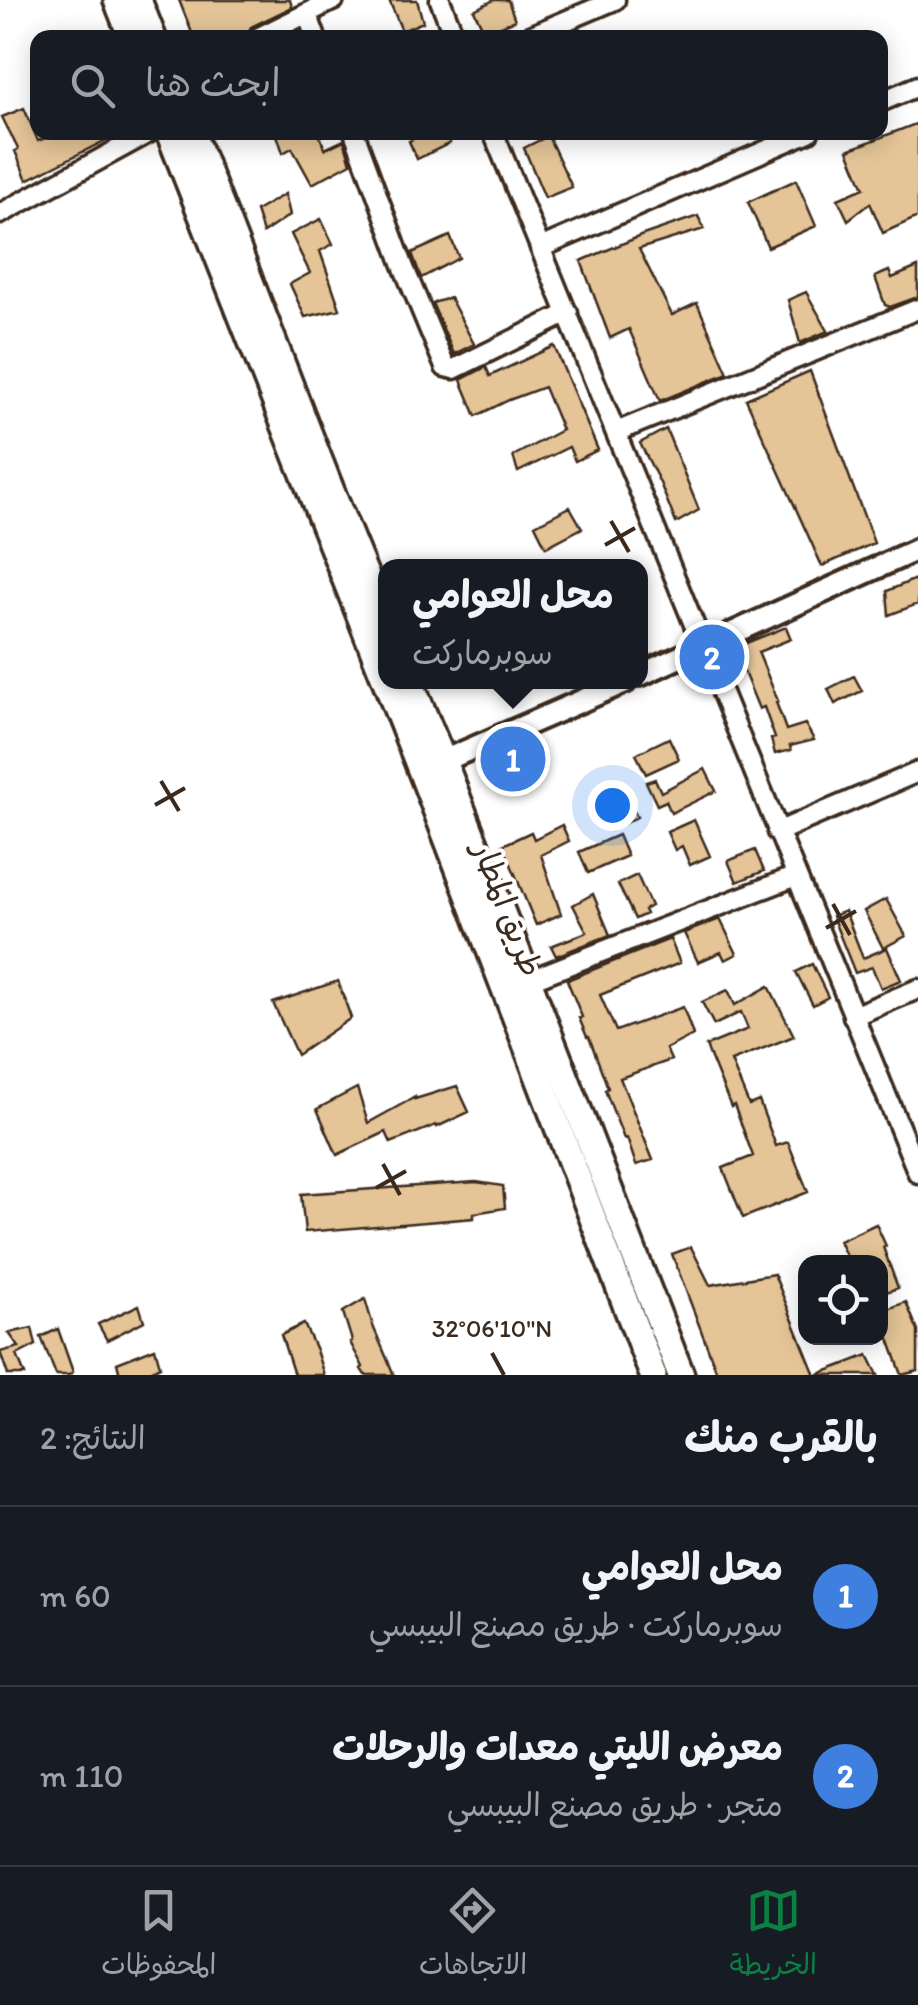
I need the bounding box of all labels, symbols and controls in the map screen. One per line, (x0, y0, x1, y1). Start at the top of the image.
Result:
search box (30, 30, 888, 140)
icon: search (65, 58, 120, 113)
text: ابحث هنا (145, 60, 281, 106)
popup (378, 559, 648, 689)
text: محل العوامي (412, 572, 614, 618)
pin: 2 (680, 620, 744, 694)
text: سوبرماركت (412, 634, 553, 672)
pin: 1 (480, 722, 546, 796)
your location (587, 780, 638, 831)
street label: طريق المطار (464, 833, 551, 982)
map controls (798, 1255, 888, 1345)
button: locate (798, 1255, 888, 1345)
text: 32°06'10"N (432, 1313, 552, 1343)
text: بالقرب منك (684, 1412, 878, 1463)
text: النتائج: 2 (40, 1419, 146, 1457)
text: محل العوامي (582, 1544, 783, 1590)
text: 60 m (40, 1577, 111, 1615)
text: 1 (838, 1577, 853, 1615)
text: سوبرماركت · طريق مصنع البيبسي (369, 1606, 783, 1644)
text: معرض الليتي معدات والرحلات (332, 1724, 783, 1770)
text: 110 m (40, 1757, 124, 1795)
text: 2 (837, 1757, 854, 1795)
text: متجر · طريق مصنع البيبسي (447, 1786, 783, 1824)
tab: المحفوظات (101, 1883, 217, 1989)
tab: الاتجاهات (419, 1883, 527, 1989)
tab: الخريطة (729, 1883, 817, 1989)

